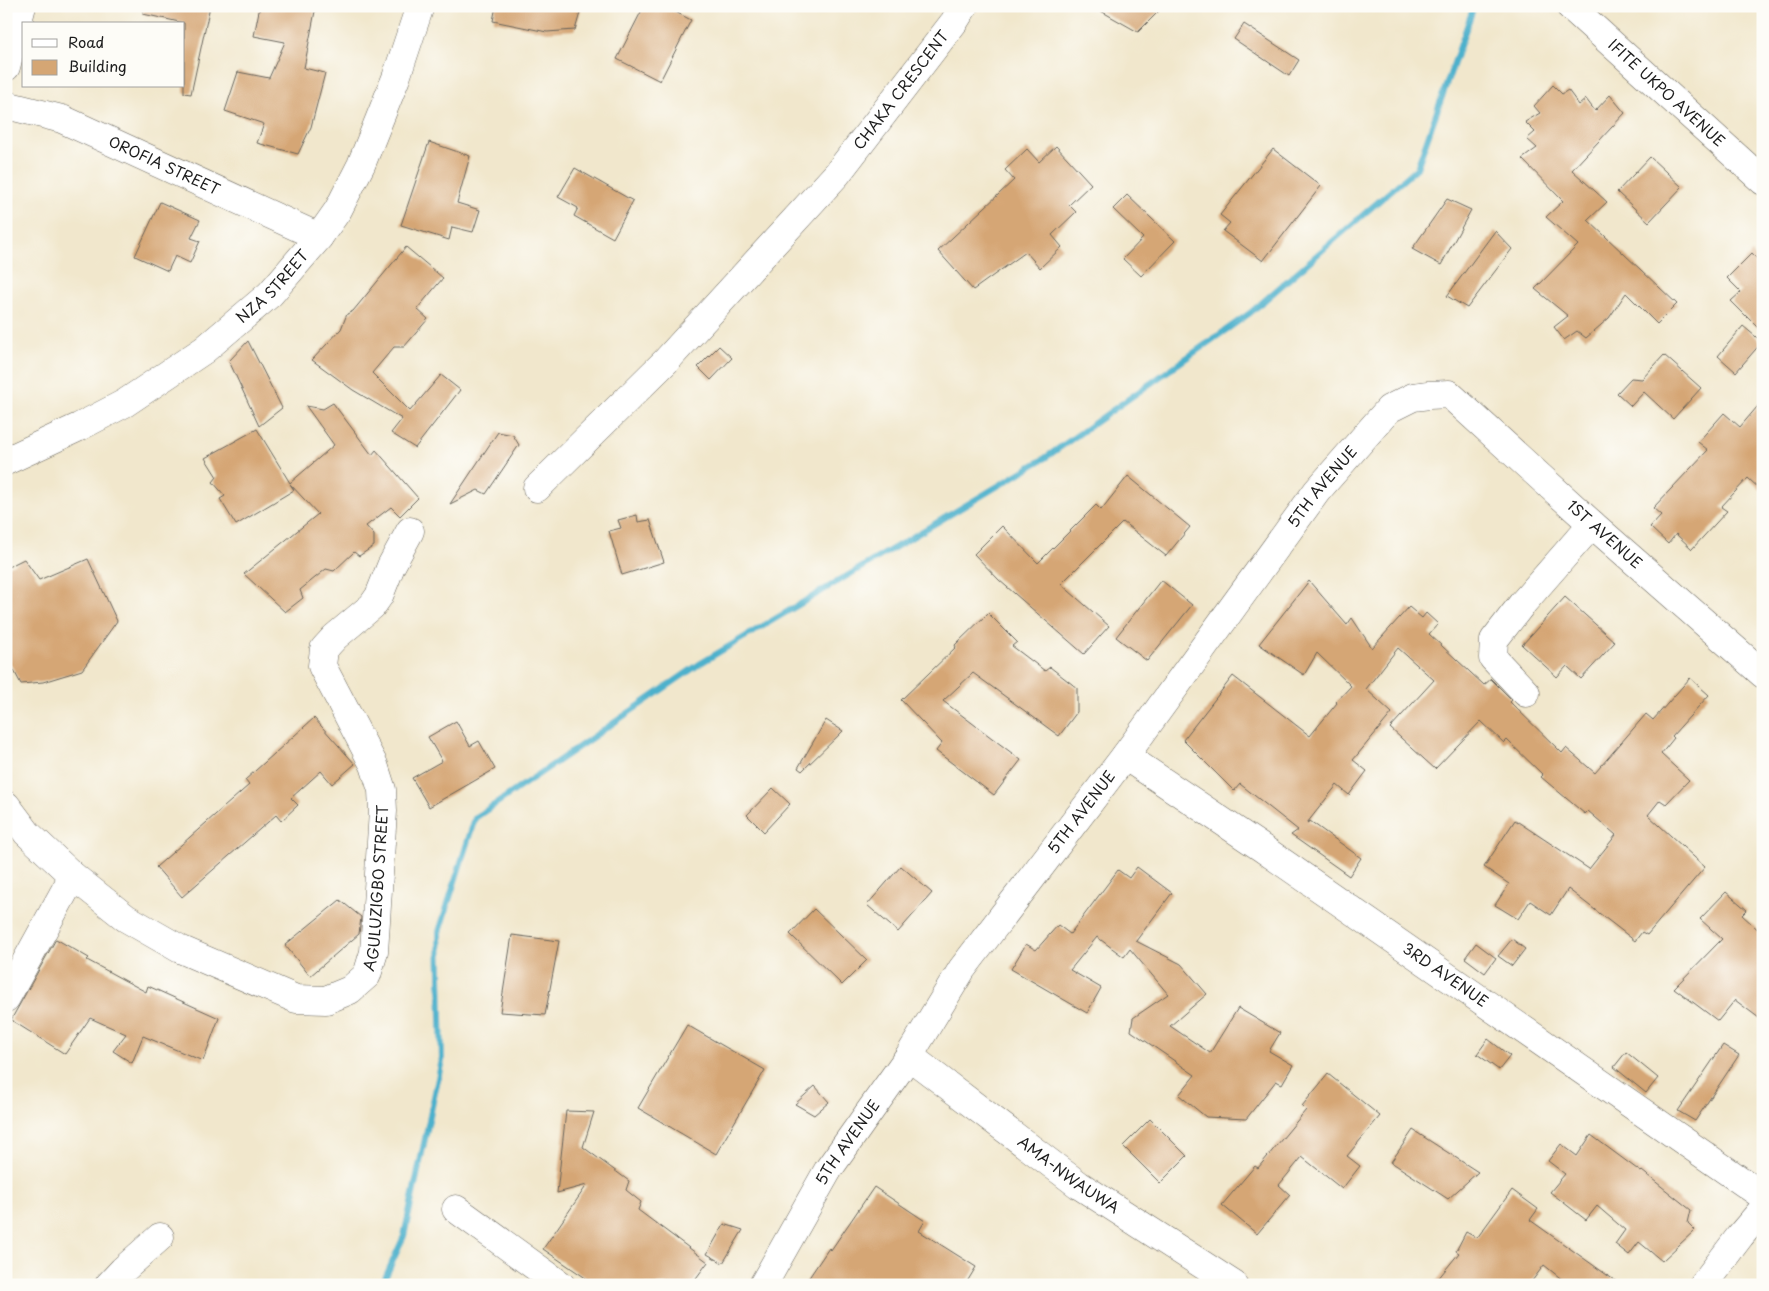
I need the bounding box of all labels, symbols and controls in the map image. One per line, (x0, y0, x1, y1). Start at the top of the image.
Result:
legend (22, 22, 185, 88)
street label: CHAKA CRESCENT (847, 24, 954, 154)
text: Road (68, 30, 104, 53)
street label: IFITE UKPO AVENUE (1604, 33, 1731, 151)
text: Building (68, 54, 127, 77)
street label: OROFIA STREET (105, 129, 225, 200)
street label: NZA STREET (230, 244, 314, 328)
street label: 5TH AVENUE (1281, 440, 1362, 532)
street label: 1ST AVENUE (1563, 494, 1648, 573)
street label: 5TH AVENUE (1041, 765, 1120, 858)
street label: AGULUZIGBO STREET (356, 804, 393, 973)
street label: 3RD AVENUE (1399, 936, 1493, 1012)
street label: 5TH AVENUE (809, 1094, 885, 1189)
street label: AMA-NWAUWA (1014, 1130, 1124, 1218)

